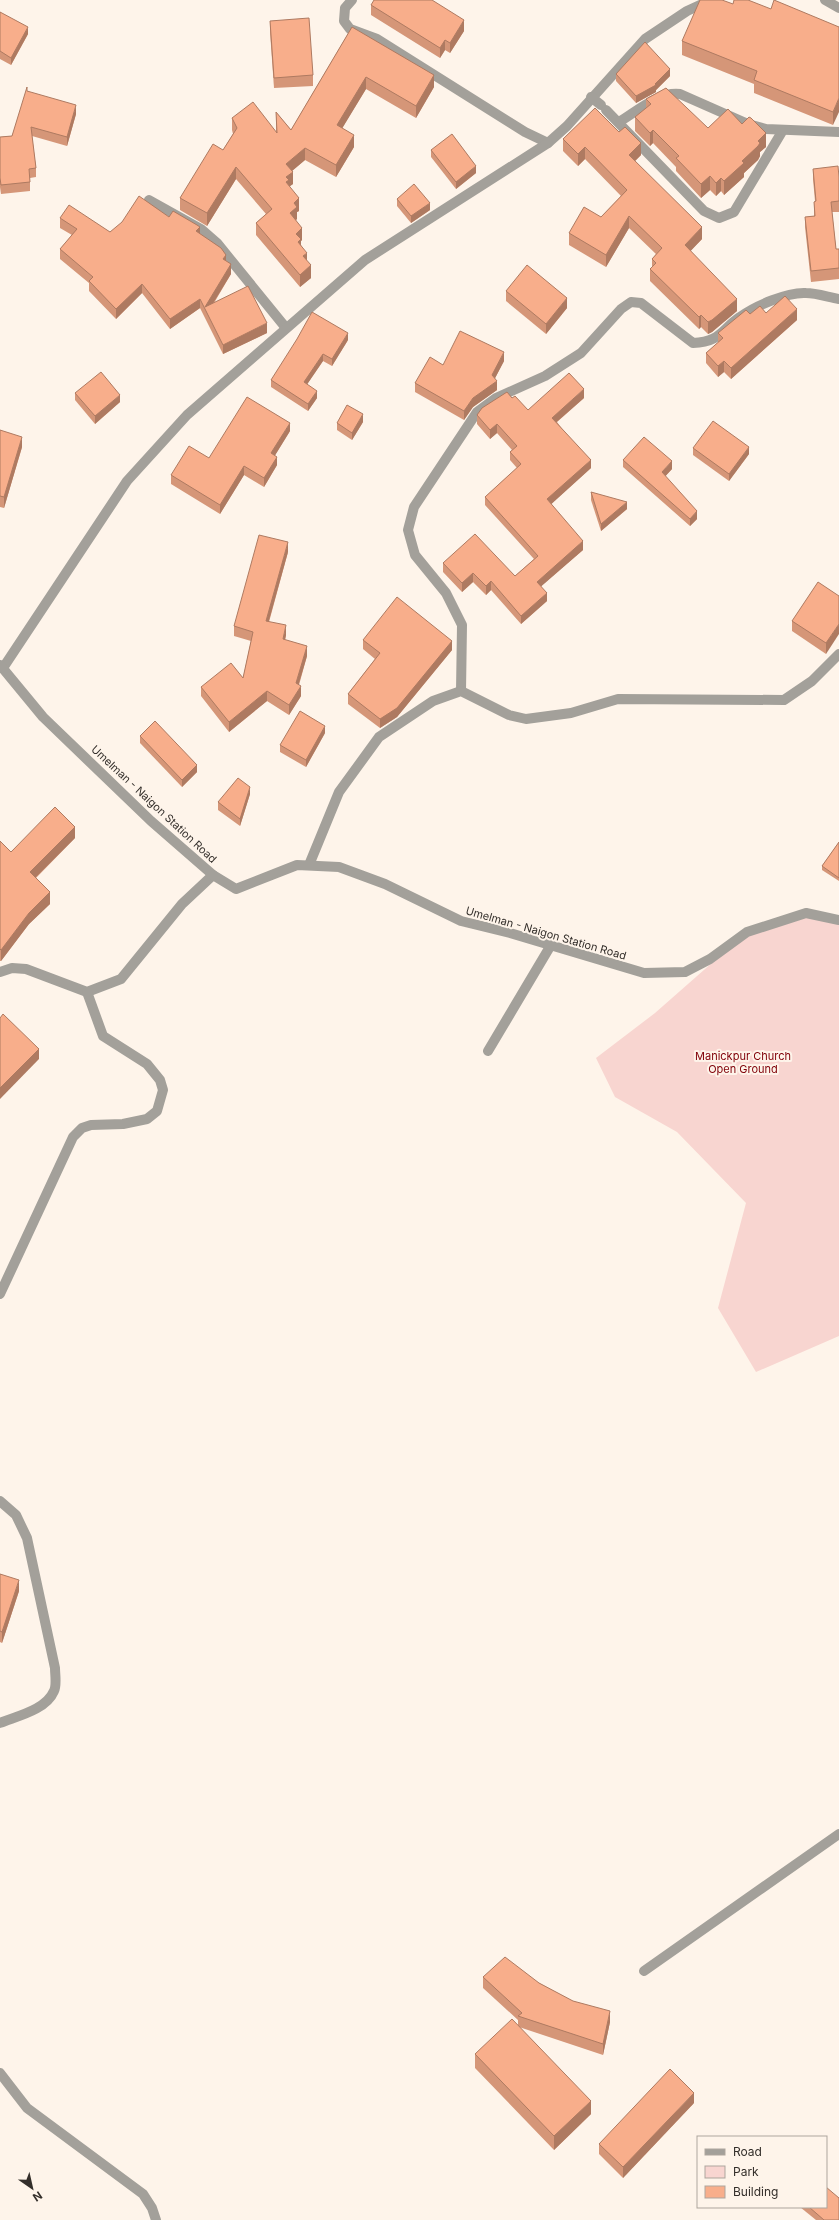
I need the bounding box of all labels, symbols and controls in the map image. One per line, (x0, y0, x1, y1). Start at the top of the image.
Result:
street label: Umelman - Naigon Station Road (88, 742, 220, 866)
street label: Umelman - Naigon Station Road (464, 903, 628, 963)
park label: Manickpur Church Open Ground (695, 1049, 791, 1076)
legend (697, 2136, 827, 2208)
text: Road (733, 2144, 762, 2159)
text: Park (733, 2164, 759, 2179)
north arrow (12, 2168, 52, 2208)
text: Building (733, 2184, 778, 2199)
text: N (30, 2188, 45, 2204)

